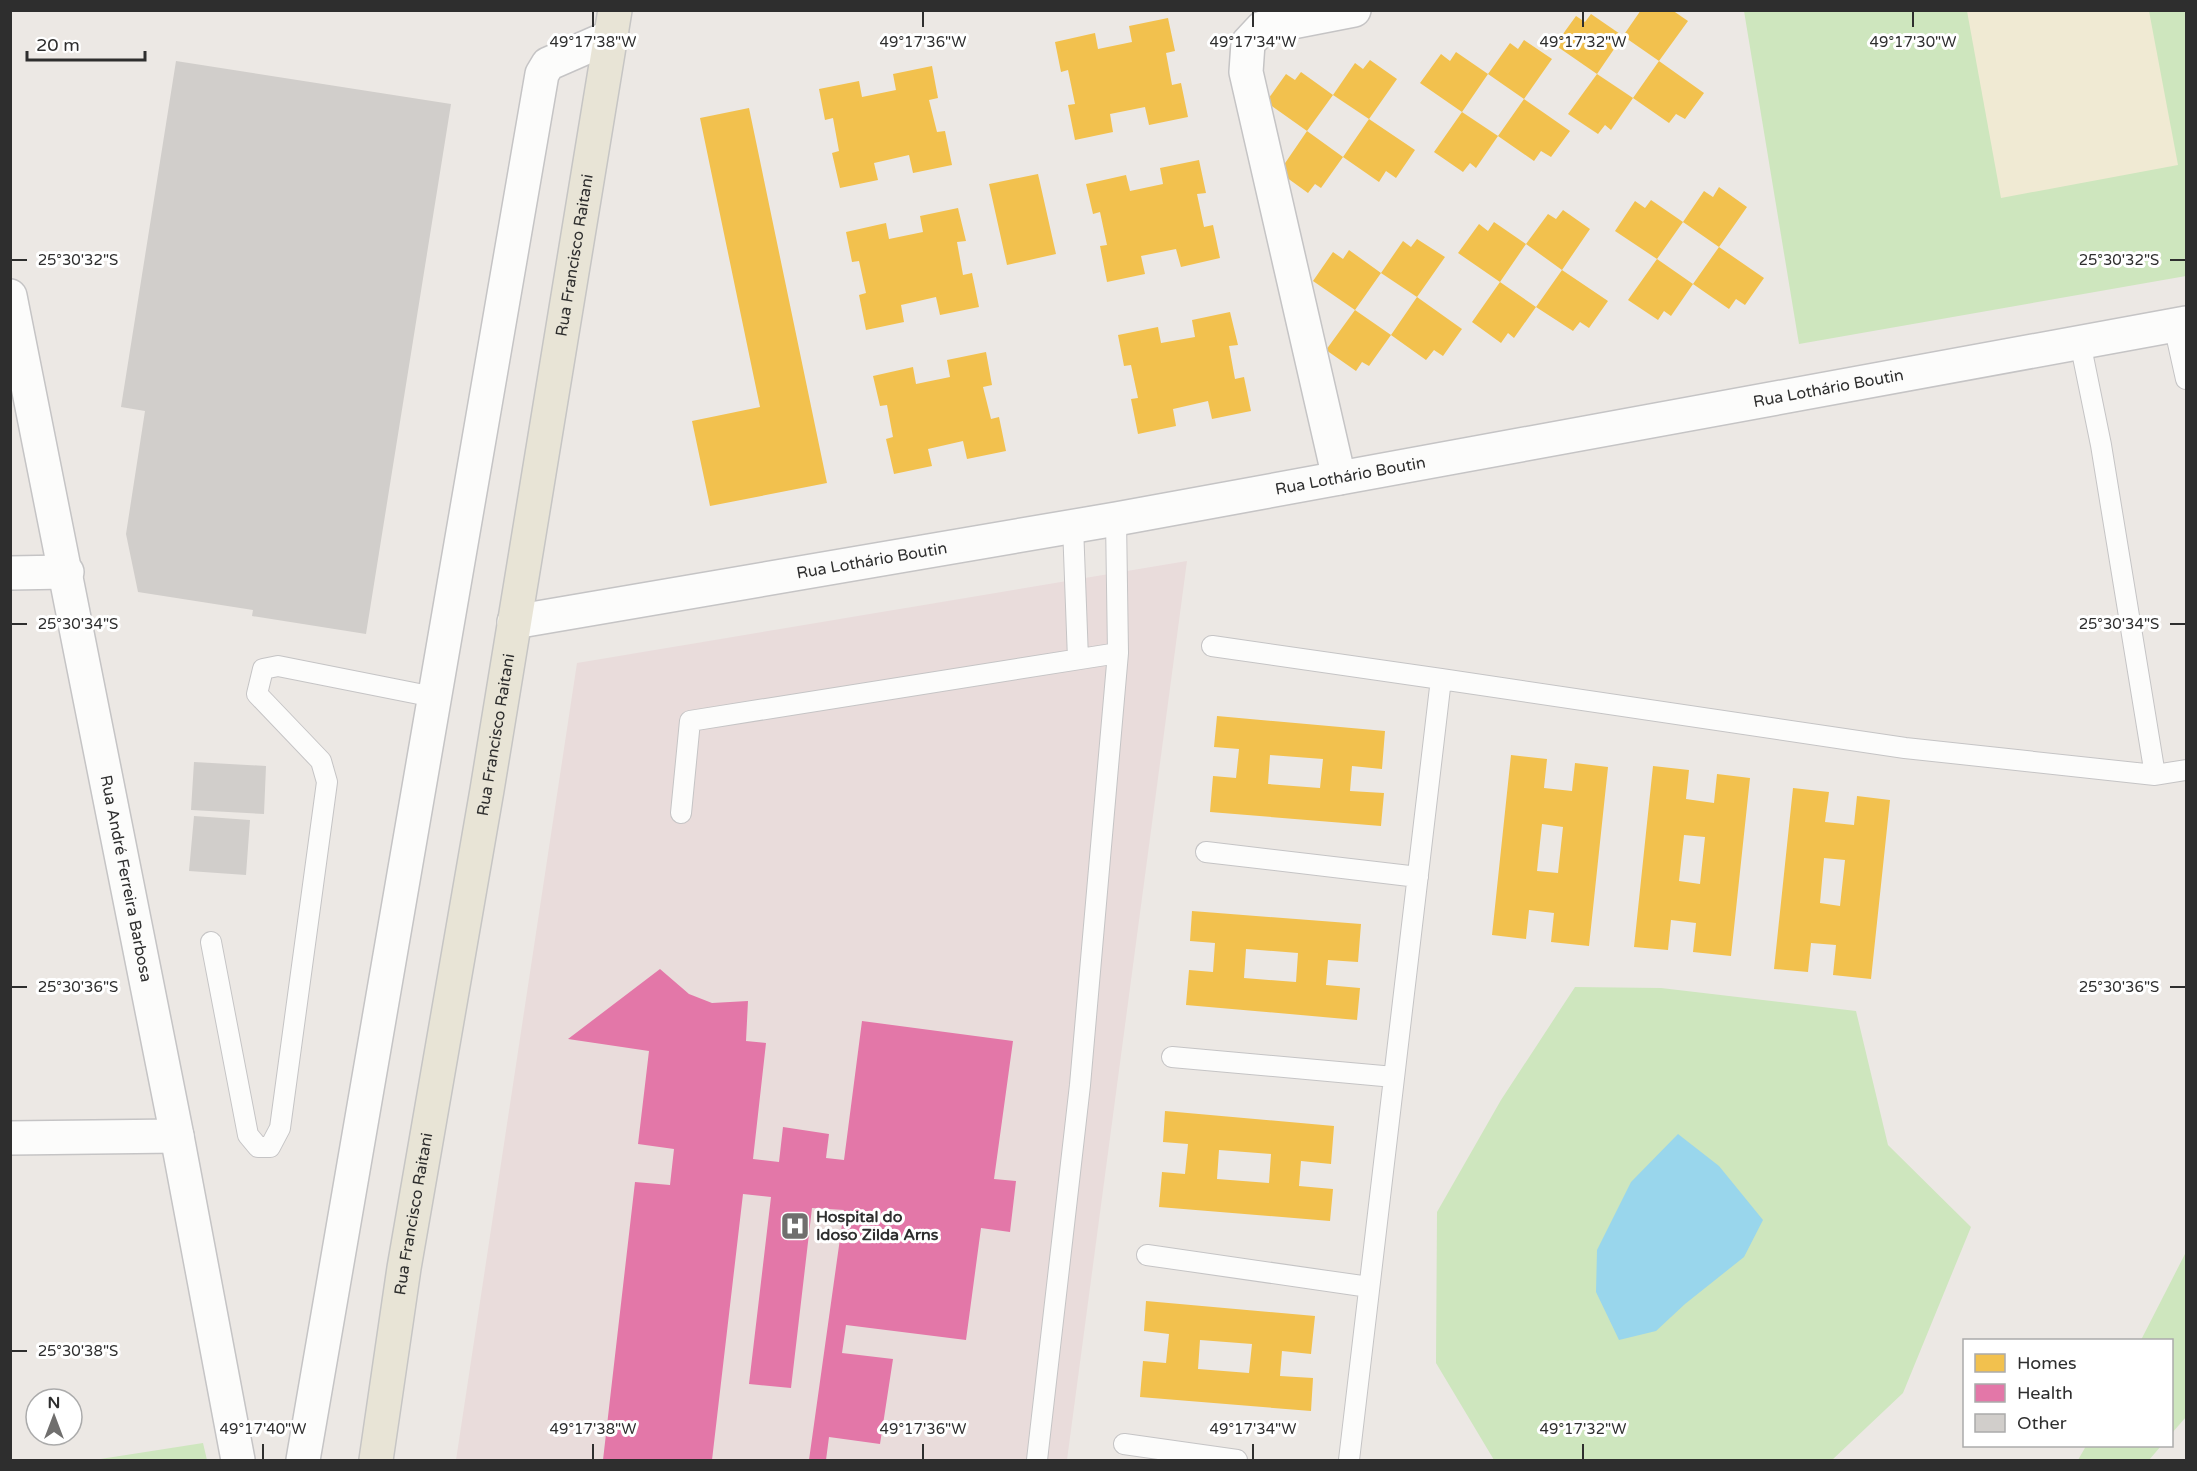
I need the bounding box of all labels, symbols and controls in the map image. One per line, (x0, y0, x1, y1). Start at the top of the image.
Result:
scale bar (27, 24, 146, 62)
text: 49°17'38"W (550, 33, 636, 51)
text: 49°17'36"W (880, 33, 966, 51)
text: 49°17'34"W (1210, 33, 1296, 51)
text: 49°17'32"W (1540, 33, 1626, 51)
text: 49°17'30"W (1870, 33, 1956, 51)
text: 20 m (36, 34, 80, 56)
street label: Rua Francisco Raitani (552, 173, 598, 338)
text: 25°30'32"S (38, 251, 118, 269)
text: 25°30'32"S (2079, 251, 2159, 269)
street label: Rua Lothário Boutin (1752, 365, 1905, 412)
street label: Rua Lothário Boutin (1274, 452, 1427, 500)
street label: Rua Lothário Boutin (795, 538, 949, 583)
text: 25°30'34"S (38, 615, 118, 633)
text: 25°30'34"S (2079, 615, 2159, 633)
street label: Rua Francisco Raitani (473, 652, 519, 818)
street label: Rua André Ferreira Barbosa (95, 773, 156, 984)
text: 25°30'36"S (38, 978, 118, 996)
text: 25°30'36"S (2079, 978, 2159, 996)
street label: Rua Francisco Raitani (390, 1131, 437, 1296)
place label: Hospital do Idoso Zilda Arns (816, 1207, 939, 1245)
hospital icon: Hospital do Idoso Zilda Arns (779, 1210, 811, 1242)
legend (1963, 1339, 2173, 1447)
text: 25°30'38"S (38, 1342, 118, 1360)
text: Homes (2017, 1352, 2077, 1374)
text: Health (2017, 1382, 2073, 1404)
north arrow (24, 1387, 84, 1447)
text: N (48, 1393, 60, 1413)
text: Other (2017, 1412, 2067, 1434)
text: 49°17'40"W (220, 1420, 306, 1438)
text: 49°17'38"W (550, 1420, 636, 1438)
text: 49°17'36"W (880, 1420, 966, 1438)
text: 49°17'34"W (1210, 1420, 1296, 1438)
text: 49°17'32"W (1540, 1420, 1626, 1438)

